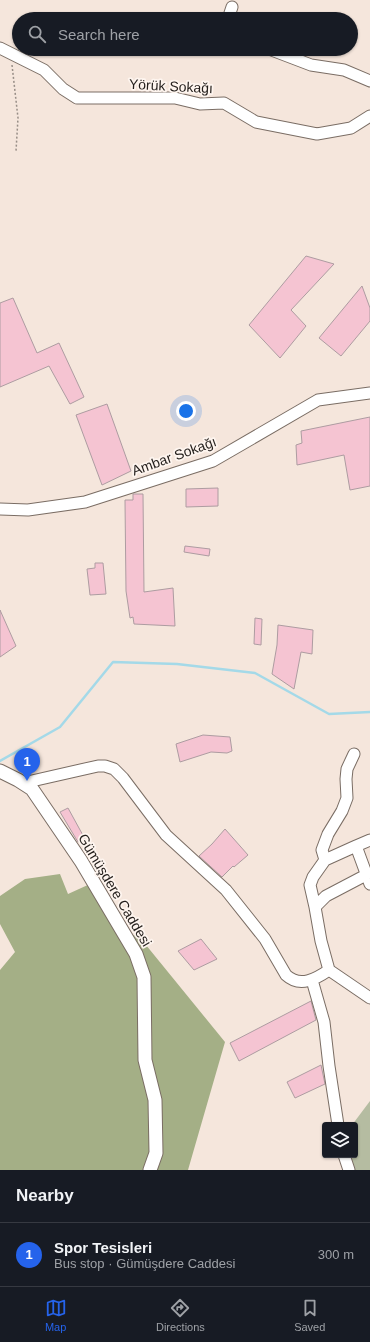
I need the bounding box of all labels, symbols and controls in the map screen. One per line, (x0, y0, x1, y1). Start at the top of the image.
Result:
search box (12, 12, 358, 56)
icon: search (26, 23, 48, 45)
text: Search here (58, 26, 140, 43)
street label: Yörük Sokağı (129, 76, 213, 96)
your location (176, 401, 196, 421)
street label: Ambar Sokağı (130, 433, 218, 479)
pin: 1 (14, 748, 40, 781)
street label: Gümüşdere Caddesi (75, 831, 155, 949)
map controls (322, 1122, 358, 1158)
button: layers (322, 1122, 358, 1158)
text: Nearby (16, 1186, 74, 1205)
text: Spor Tesisleri (54, 1239, 152, 1256)
text: 1 (25, 1247, 33, 1262)
text: 300 m (318, 1247, 354, 1262)
text: Bus stop · Gümüşdere Caddesi (54, 1256, 235, 1271)
tab: Map (45, 1297, 67, 1333)
tab: Directions (156, 1297, 205, 1333)
tab: Saved (294, 1297, 325, 1333)

